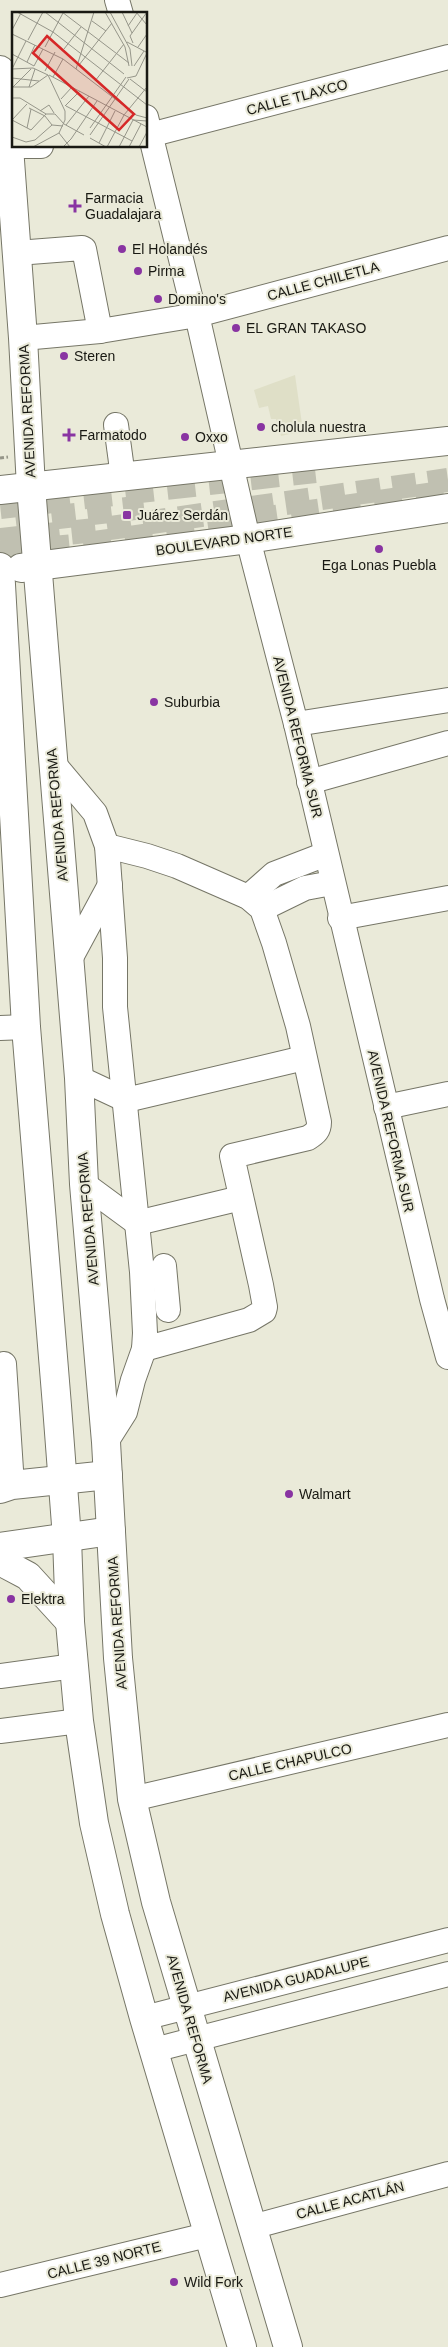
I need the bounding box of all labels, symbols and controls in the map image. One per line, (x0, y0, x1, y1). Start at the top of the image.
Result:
inset map (12, 12, 148, 148)
street label: CALLE TLAXCO (245, 76, 349, 118)
place label: Farmacia Guadalajara (85, 190, 161, 222)
marker: Farmacia Guadalajara (69, 200, 81, 212)
place label: El Holandés (132, 241, 208, 257)
marker: El Holandés (116, 243, 128, 255)
street label: CALLE CHILETLA (265, 258, 381, 304)
place label: Pirma (148, 263, 185, 279)
marker: Pirma (132, 265, 144, 277)
place label: Domino's (168, 291, 226, 307)
marker: Domino's (152, 293, 164, 305)
place label: EL GRAN TAKASO (246, 320, 366, 336)
marker: EL GRAN TAKASO (230, 322, 242, 334)
street label: AVENIDA REFORMA (15, 343, 38, 478)
place label: Steren (74, 348, 115, 364)
marker: Steren (58, 350, 70, 362)
place label: cholula nuestra (271, 419, 366, 435)
marker: cholula nuestra (255, 421, 267, 433)
place label: Farmatodo (79, 427, 147, 443)
marker: Farmatodo (63, 429, 75, 441)
place label: Oxxo (195, 429, 228, 445)
marker: Oxxo (179, 431, 191, 443)
place label: Juárez Serdán (137, 507, 228, 523)
marker: Juárez Serdán (121, 509, 133, 521)
street label: BOULEVARD NORTE (155, 523, 293, 559)
marker: Ega Lonas Puebla (373, 543, 385, 555)
place label: Ega Lonas Puebla (322, 557, 436, 573)
street label: AVENIDA REFORMA SUR (270, 654, 326, 820)
place label: Suburbia (164, 694, 220, 710)
marker: Suburbia (148, 696, 160, 708)
street label: AVENIDA REFORMA (43, 747, 71, 882)
street label: AVENIDA REFORMA SUR (365, 1048, 417, 1214)
street label: AVENIDA REFORMA (74, 1151, 102, 1286)
place label: Walmart (299, 1486, 351, 1502)
marker: Walmart (283, 1488, 295, 1500)
street label: AVENIDA REFORMA (104, 1555, 130, 1690)
place label: Elektra (21, 1591, 65, 1607)
marker: Elektra (5, 1593, 17, 1605)
street label: CALLE CHAPULCO (227, 1740, 353, 1784)
street label: AVENIDA REFORMA (164, 1953, 216, 2086)
street label: AVENIDA GUADALUPE (221, 1953, 371, 2005)
street label: CALLE ACATLÁN (294, 2178, 406, 2222)
street label: CALLE 39 NORTE (46, 2238, 162, 2282)
place label: Wild Fork (184, 2274, 244, 2290)
marker: Wild Fork (168, 2276, 180, 2288)

